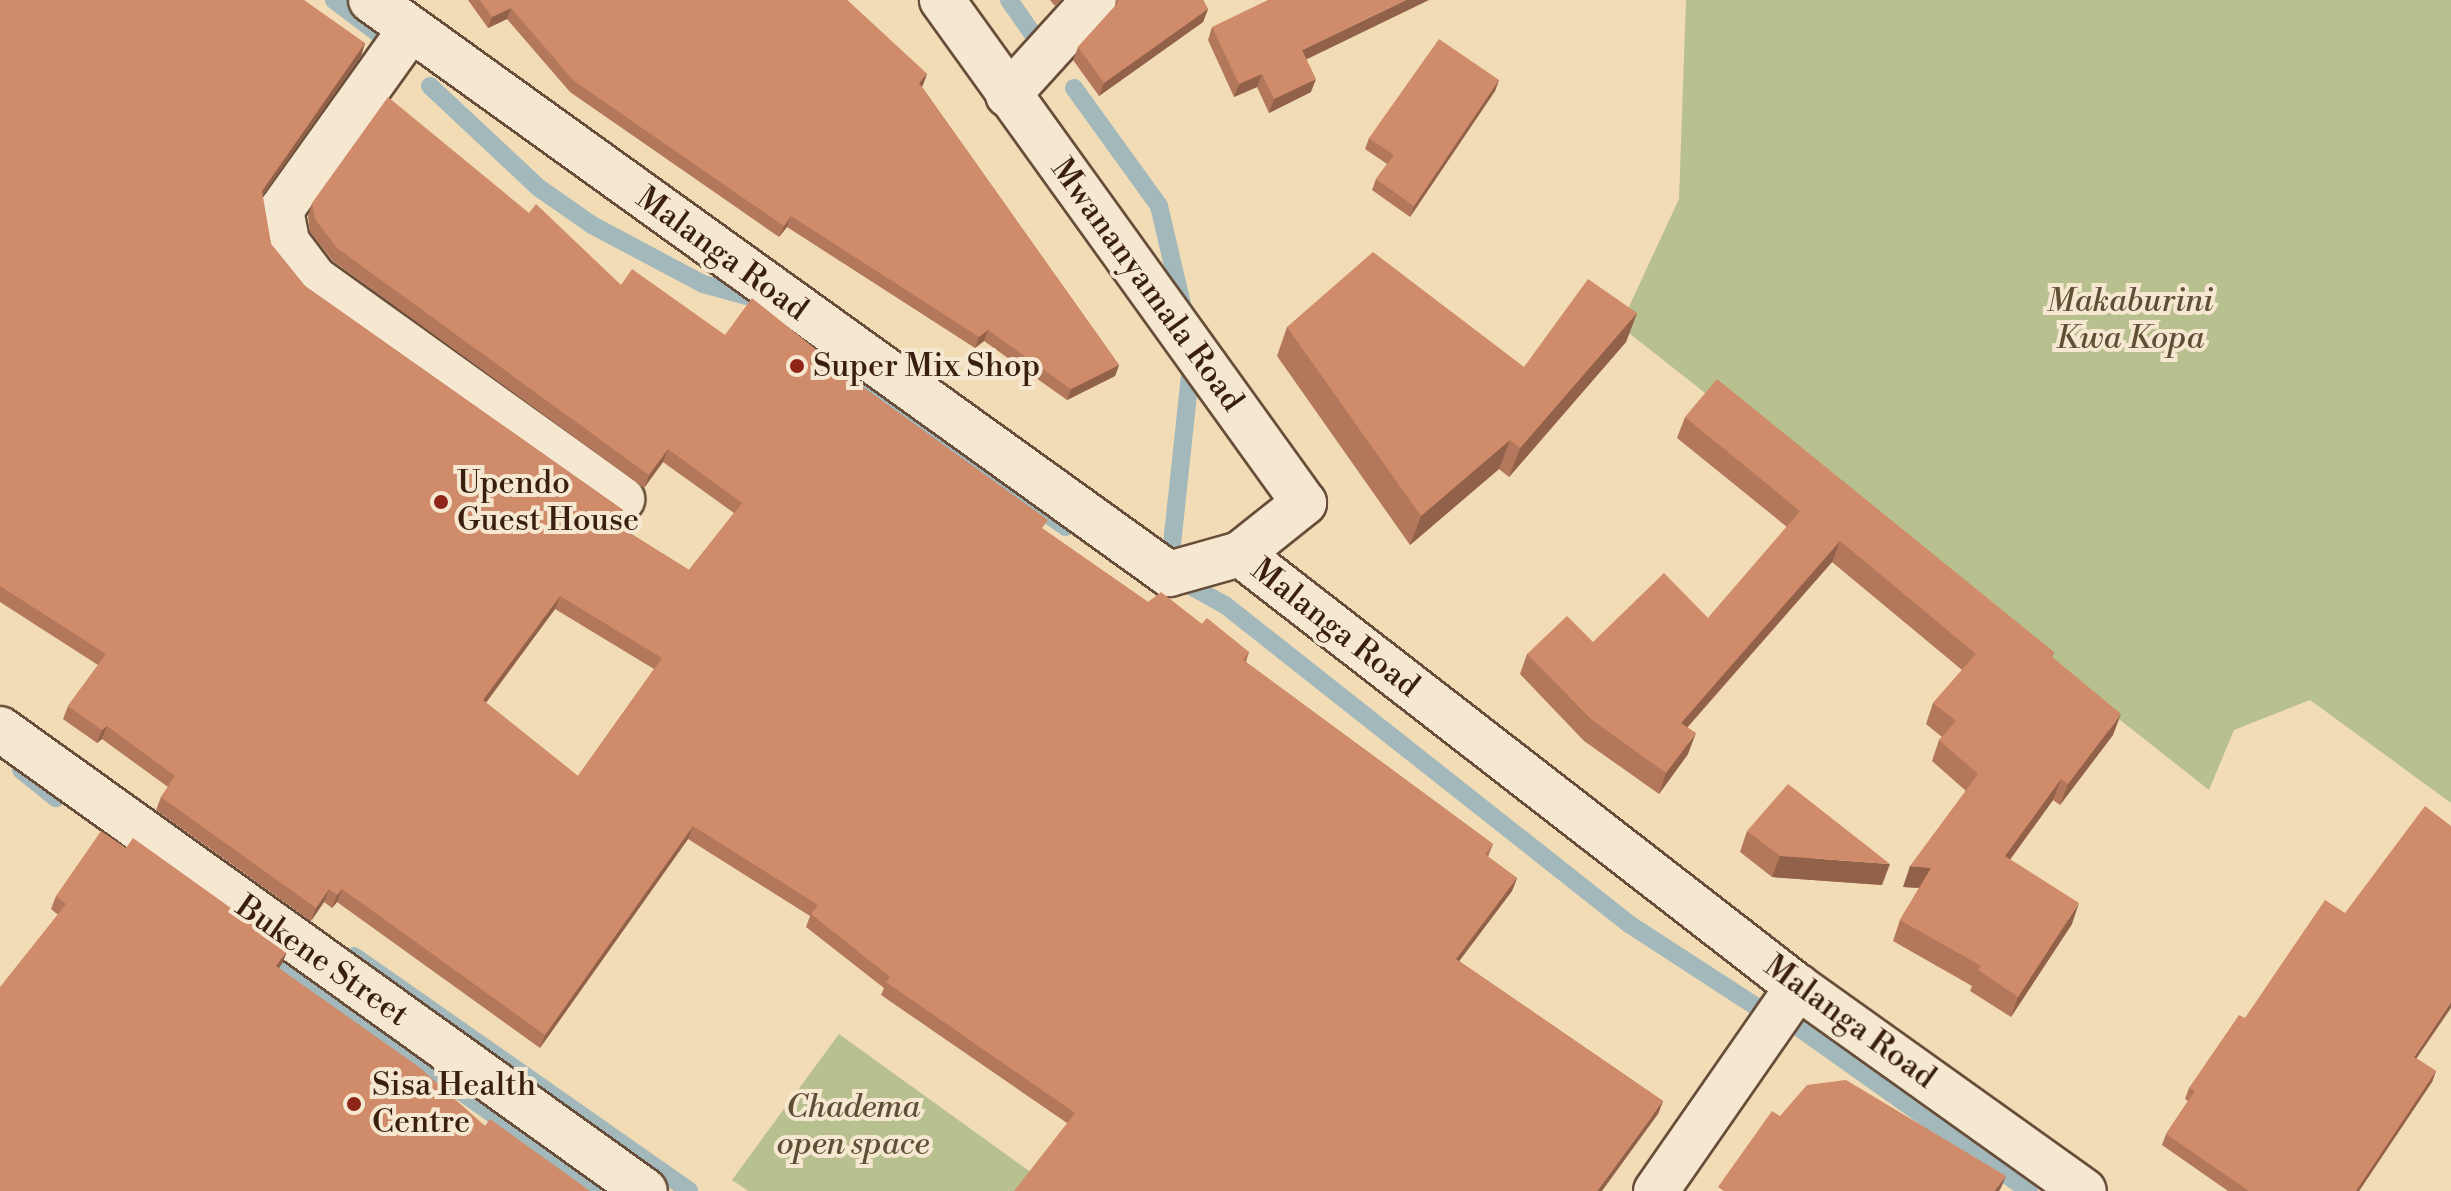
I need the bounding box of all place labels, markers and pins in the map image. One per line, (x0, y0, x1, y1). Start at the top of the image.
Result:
place label: Super Mix Shop (813, 347, 1040, 385)
marker: Super Mix Shop (788, 357, 806, 375)
place label: Upendo Guest House (457, 465, 639, 540)
marker: Upendo Guest House (432, 493, 450, 511)
place label: Sisa Health Centre (372, 1067, 536, 1142)
marker: Sisa Health Centre (343, 1093, 365, 1115)

